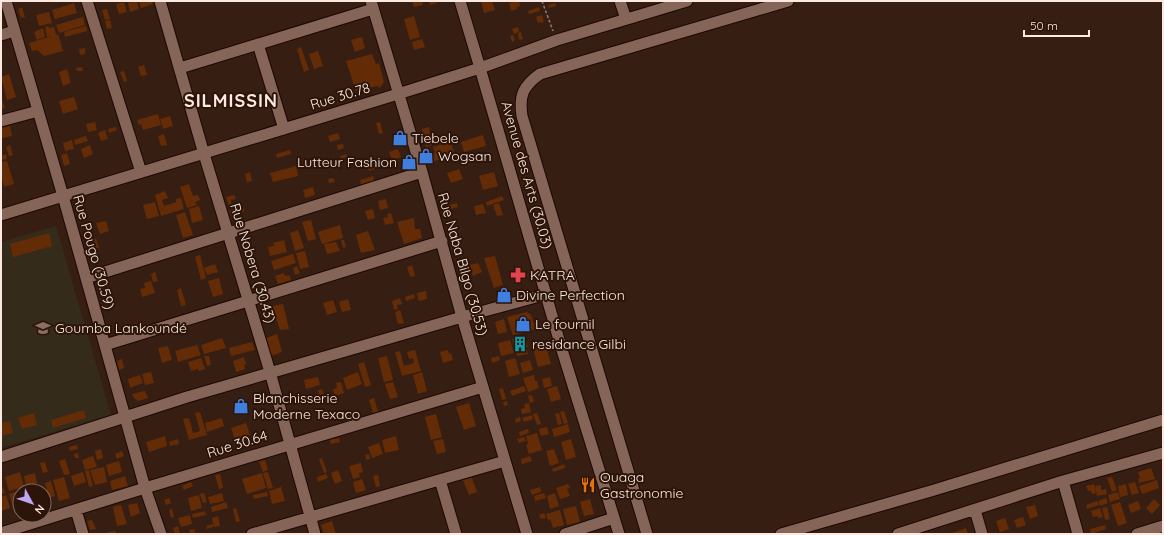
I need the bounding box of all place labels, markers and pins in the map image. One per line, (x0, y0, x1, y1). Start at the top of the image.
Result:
shop icon: Tiebele (391, 129, 409, 147)
place label: Tiebele (412, 129, 459, 147)
shop icon: Wogsan (417, 147, 435, 165)
place label: Wogsan (438, 147, 492, 165)
place label: Lutteur Fashion (297, 153, 397, 171)
shop icon: Lutteur Fashion (400, 153, 418, 171)
pharmacy icon: KATRA (509, 266, 527, 284)
place label: KATRA (530, 266, 575, 284)
shop icon: Divine Perfection (495, 286, 513, 304)
place label: Divine Perfection (516, 286, 625, 304)
shop icon: Le fournil (514, 315, 532, 333)
place label: Le fournil (535, 315, 595, 333)
school or university icon: Goumba Lankoundé (34, 319, 52, 337)
place label: Goumba Lankoundé (55, 319, 187, 337)
building icon: residance Gilbi (511, 335, 529, 353)
place label: residance Gilbi (532, 335, 626, 353)
place label: Blanchisserie Moderne Texaco (253, 389, 360, 423)
shop icon: Blanchisserie Moderne Texaco (232, 397, 250, 415)
place label: Ouaga Gastronomie (600, 468, 684, 502)
restaurant icon: Ouaga Gastronomie (579, 476, 597, 494)

